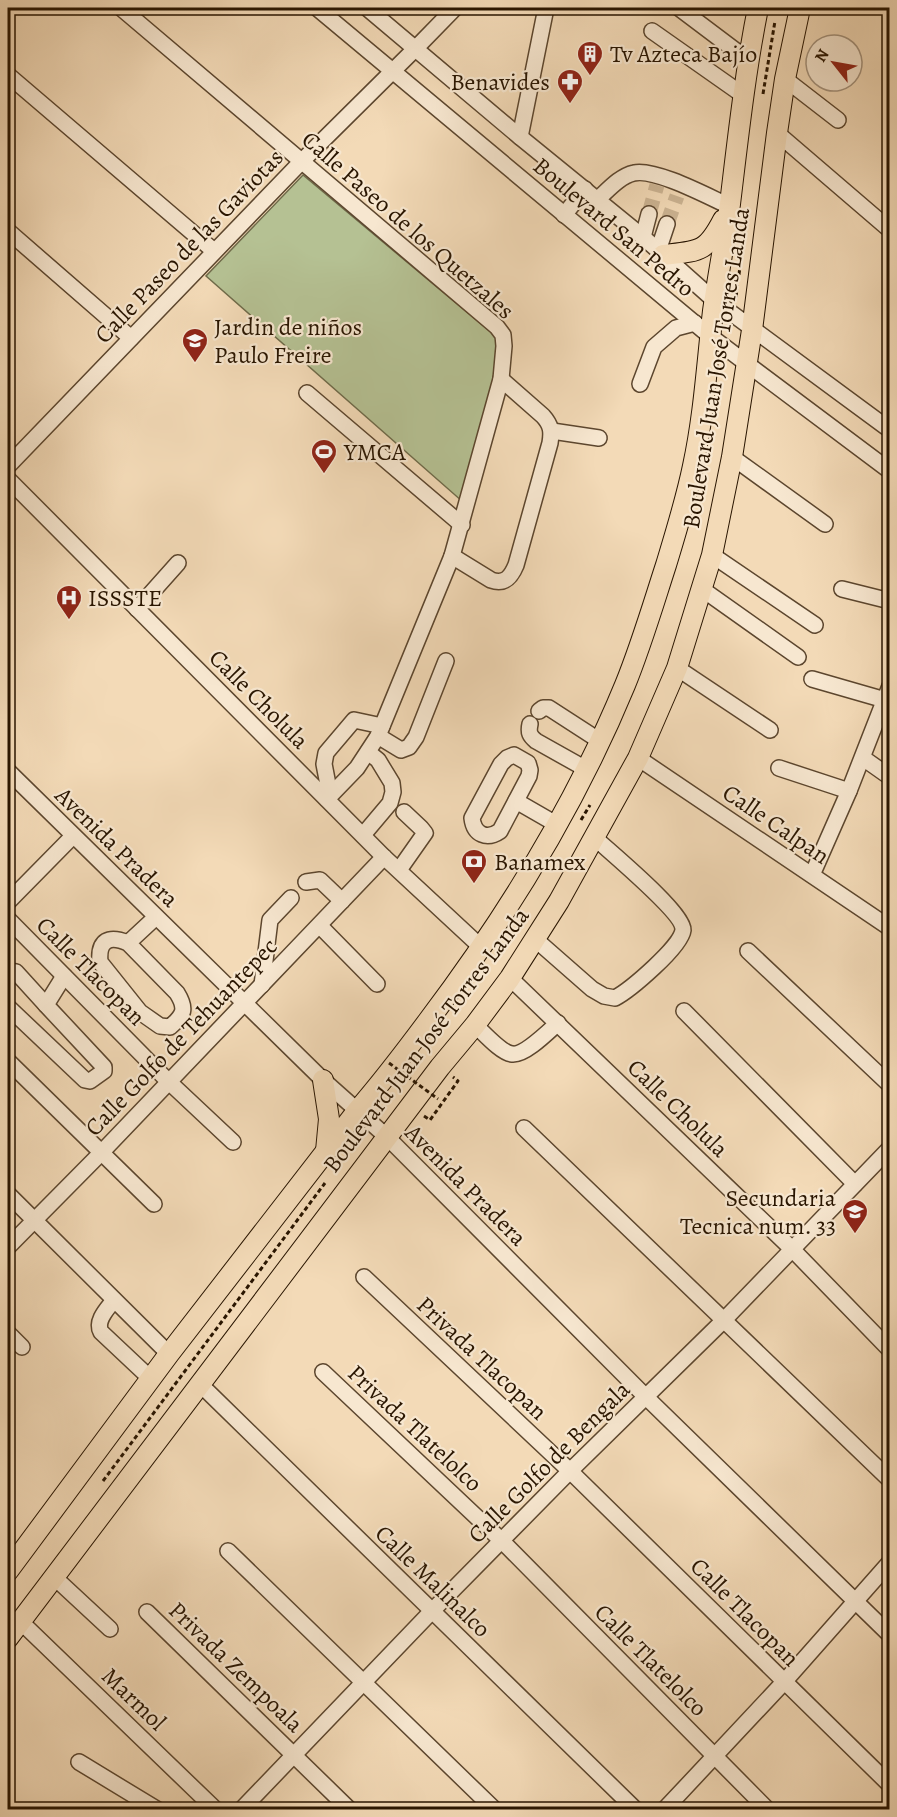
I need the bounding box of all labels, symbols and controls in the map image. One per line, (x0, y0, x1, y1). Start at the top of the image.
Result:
north arrow (804, 33, 864, 93)
place label: Tv Azteca Bajío (610, 38, 757, 70)
building icon: Tv Azteca Bajío (575, 39, 605, 77)
text: N (810, 45, 835, 66)
place label: Benavides (451, 66, 550, 98)
pharmacy icon: Benavides (555, 67, 585, 105)
street label: Calle Paseo de los Quetzales (295, 124, 521, 326)
street label: Calle Paseo de las Gaviotas (88, 142, 290, 350)
street label: Boulevard San Pedro (526, 150, 702, 304)
street label: Boulevard Juan José Torres Landa (675, 205, 757, 531)
place label: Jardin de niños Paulo Freire (214, 311, 362, 371)
school or university icon: Jardin de niños Paulo Freire (180, 326, 210, 364)
place label: YMCA (343, 436, 407, 468)
sports icon: YMCA (309, 437, 339, 475)
place label: ISSSTE (88, 582, 162, 614)
hospital icon: ISSSTE (54, 583, 84, 621)
street label: Calle Cholula (202, 642, 317, 757)
street label: Calle Calpan (716, 776, 836, 872)
street label: Avenida Pradera (48, 779, 186, 915)
place label: Banamex (494, 846, 586, 878)
bank icon: Banamex (459, 847, 489, 885)
street label: Boulevard Juan José Torres Landa (316, 900, 537, 1179)
street label: Calle Tlacopan (29, 909, 153, 1033)
street label: Calle Golfo de Tehuantepec (78, 931, 284, 1143)
street label: Calle Cholula (620, 1052, 736, 1165)
street label: Avenida Pradera (397, 1116, 535, 1254)
place label: Secundaria Tecnica num. 33 (680, 1182, 837, 1242)
school or university icon: Secundaria Tecnica num. 33 (840, 1197, 870, 1235)
street label: Privada Tlacopan (410, 1289, 554, 1427)
street label: Privada Tlatelolco (341, 1357, 489, 1499)
street label: Calle Golfo de Bengala (461, 1373, 638, 1550)
street label: Calle Malinalco (368, 1518, 498, 1644)
street label: Calle Tlacopan (683, 1550, 807, 1674)
street label: Privada Zempoala (162, 1594, 311, 1740)
street label: Calle Tlatelolco (588, 1597, 714, 1723)
street label: Marmol (95, 1660, 173, 1738)

